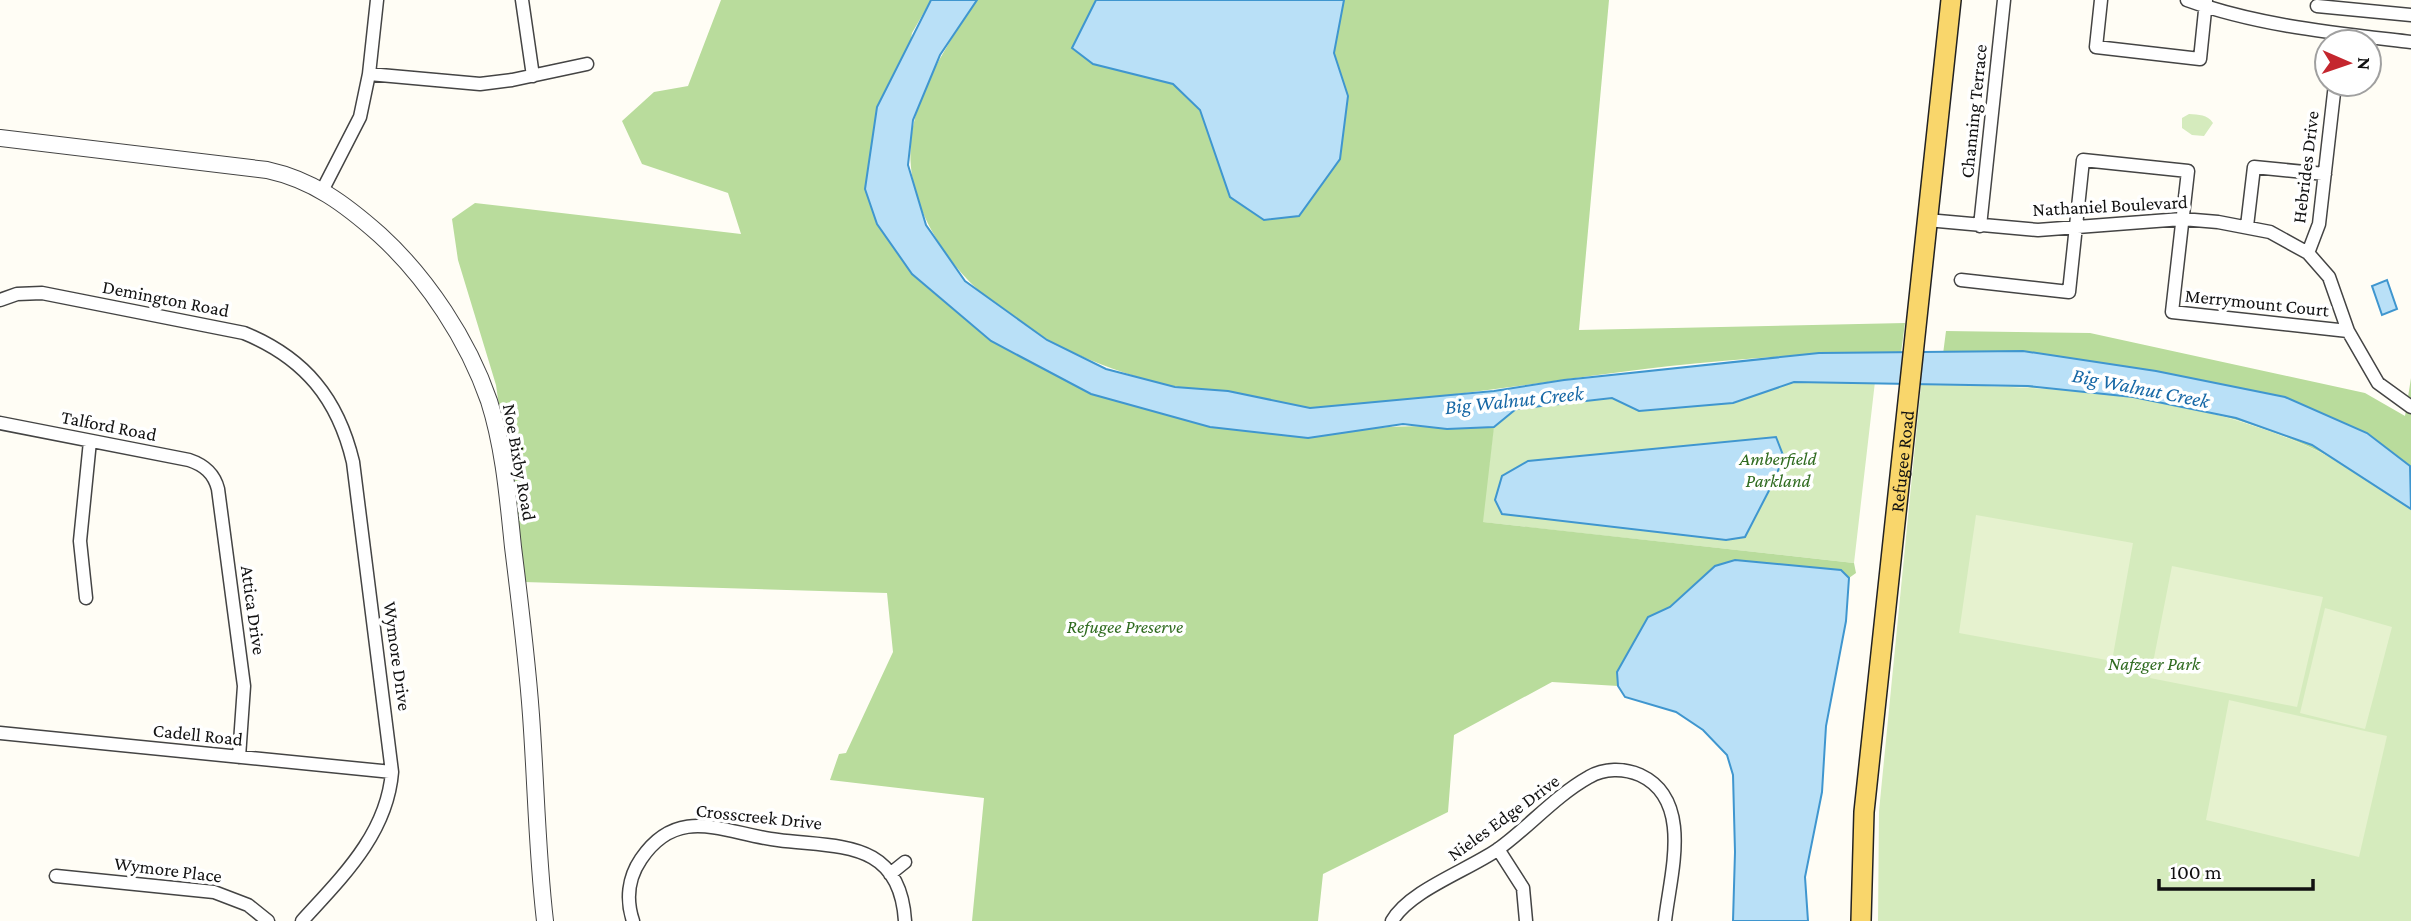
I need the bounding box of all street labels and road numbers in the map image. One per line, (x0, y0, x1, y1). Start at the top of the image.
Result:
street label: Channing Terrace (1956, 43, 1991, 179)
street label: Hebrides Drive (2288, 110, 2323, 224)
street label: Nathaniel Boulevard (2032, 191, 2188, 220)
street label: Demington Road (101, 276, 231, 321)
street label: Merrymount Court (2184, 284, 2331, 321)
street label: Noe Bixby Road (499, 402, 540, 522)
street label: Talford Road (59, 406, 158, 445)
street label: Refugee Road (1886, 409, 1918, 513)
street label: Attica Drive (237, 564, 270, 656)
street label: Wymore Drive (379, 600, 416, 712)
street label: Cadell Road (152, 719, 244, 750)
street label: Nieles Edge Drive (1443, 770, 1563, 865)
street label: Crosscreek Drive (695, 799, 823, 834)
street label: Wymore Place (113, 852, 223, 887)

